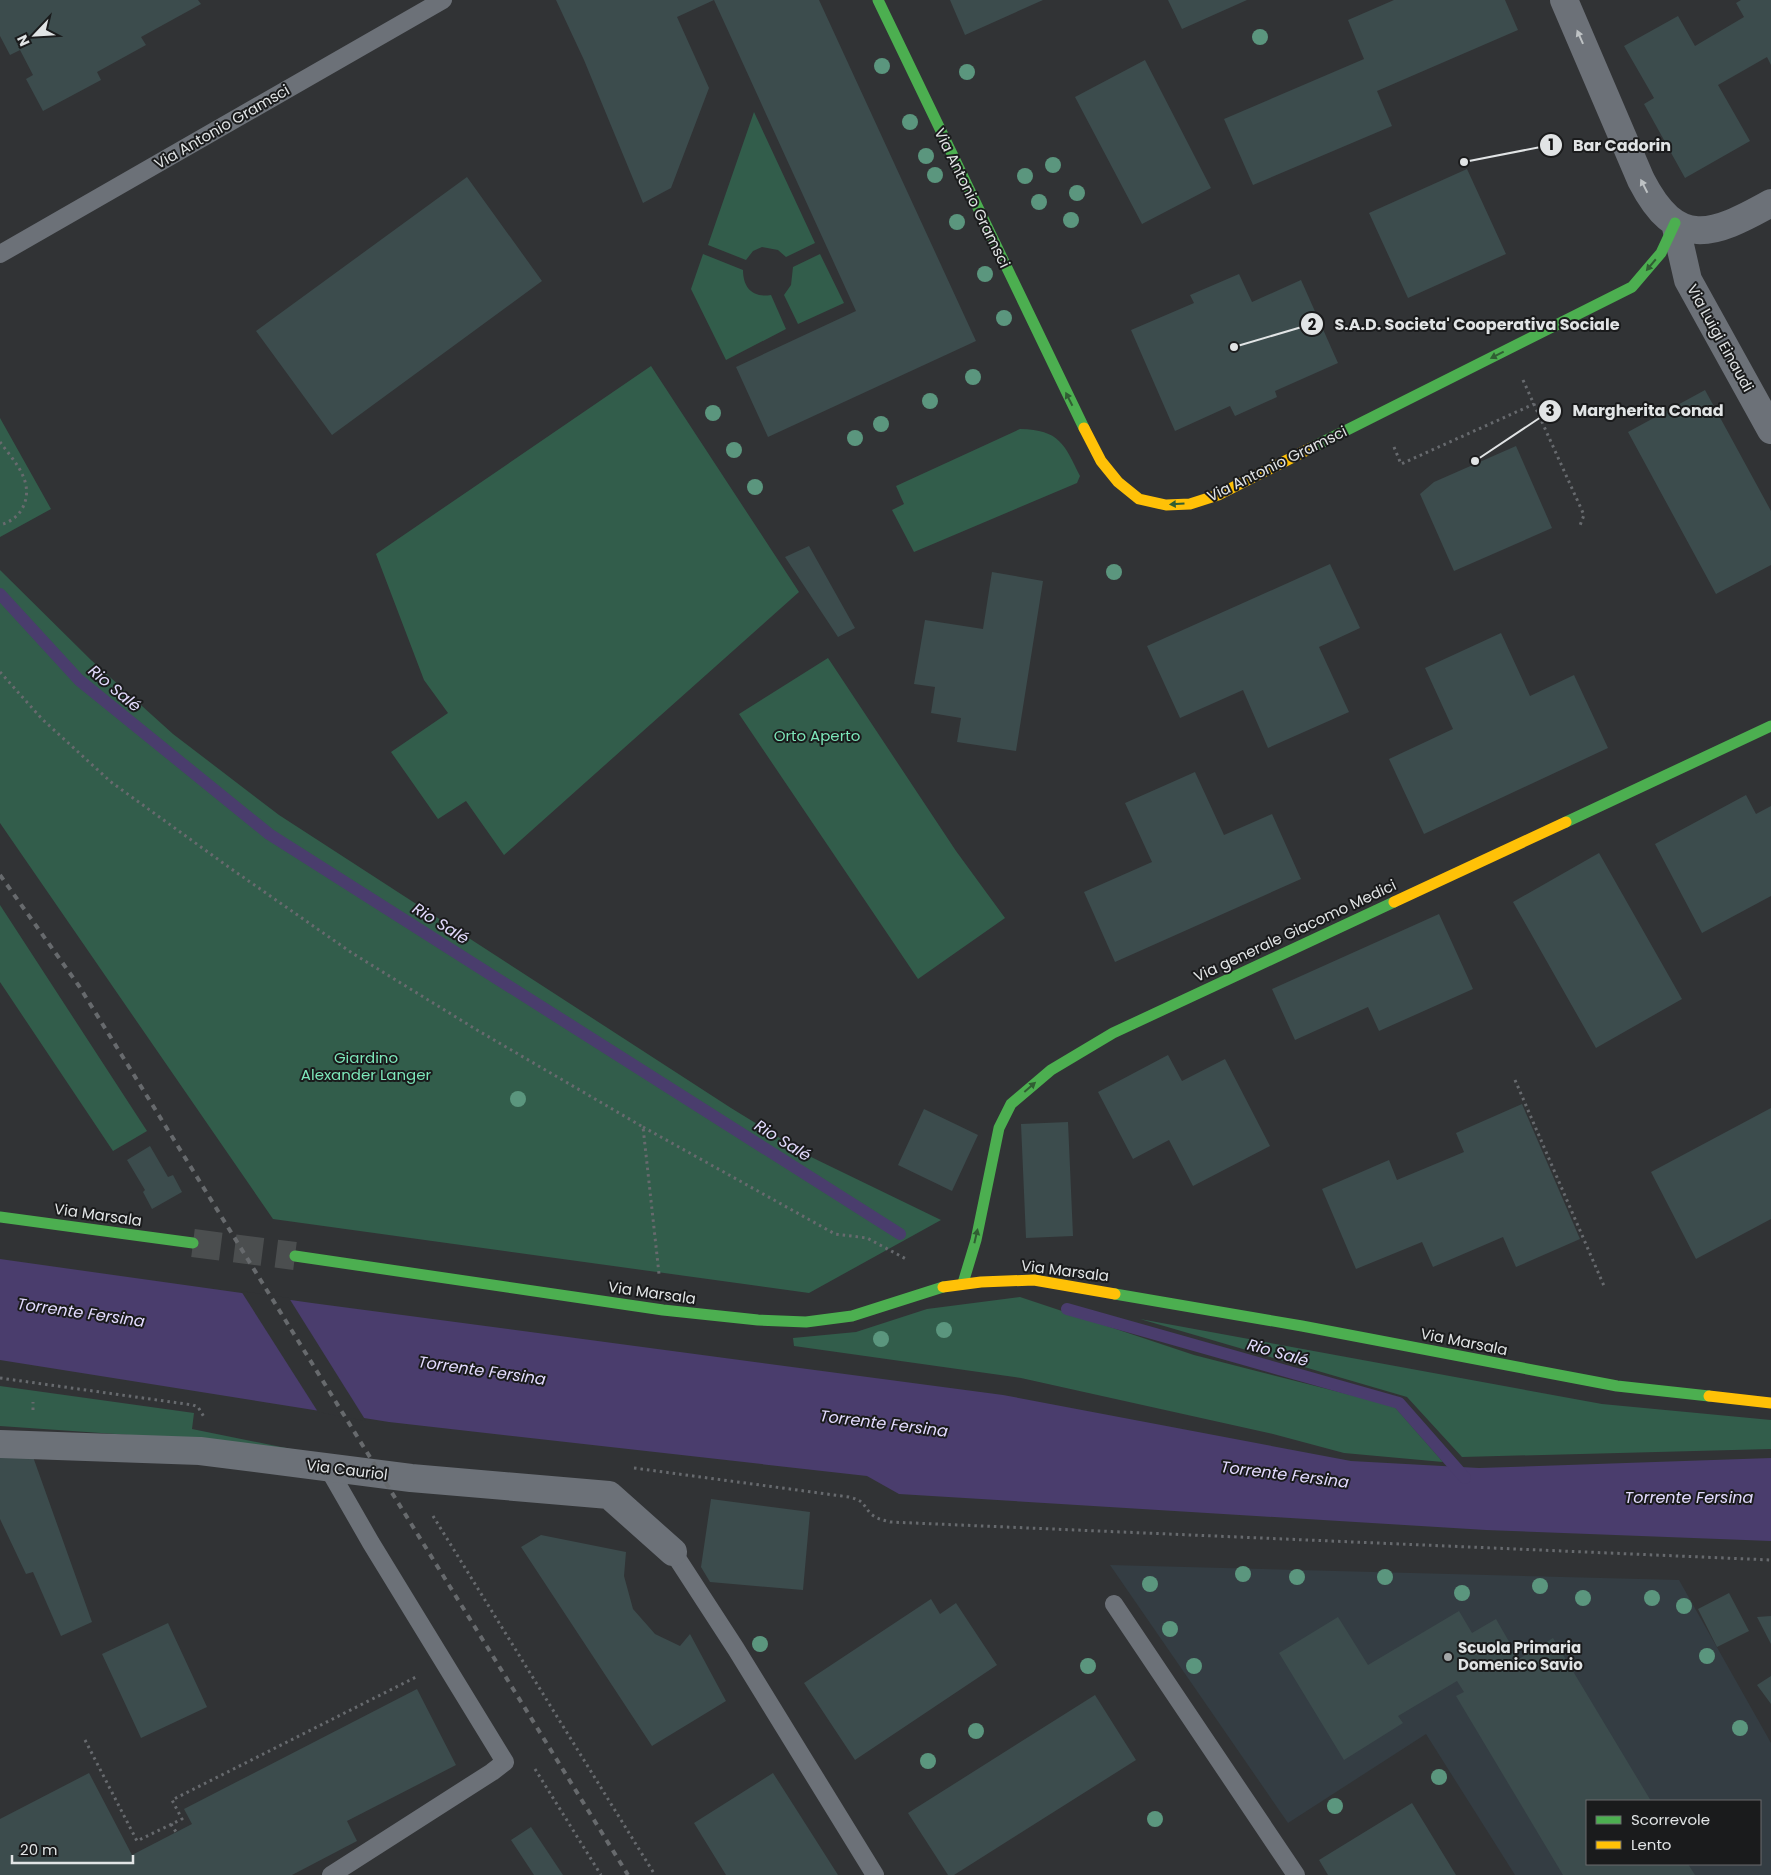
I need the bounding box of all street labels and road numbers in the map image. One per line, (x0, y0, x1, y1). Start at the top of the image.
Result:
street label: Via Antonio Gramsci (150, 79, 293, 174)
street label: Via Antonio Gramsci (929, 124, 1015, 271)
street label: Via Luigi Einaudi (1682, 280, 1759, 395)
street label: Via Antonio Gramsci (1203, 421, 1350, 507)
street label: Via generale Giacomo Medici (1190, 874, 1399, 987)
street label: Via Marsala (53, 1198, 143, 1231)
street label: Via Marsala (1020, 1255, 1110, 1286)
street label: Via Marsala (607, 1276, 697, 1309)
street label: Via Marsala (1419, 1323, 1510, 1360)
street label: Via Cauriol (305, 1454, 389, 1485)

